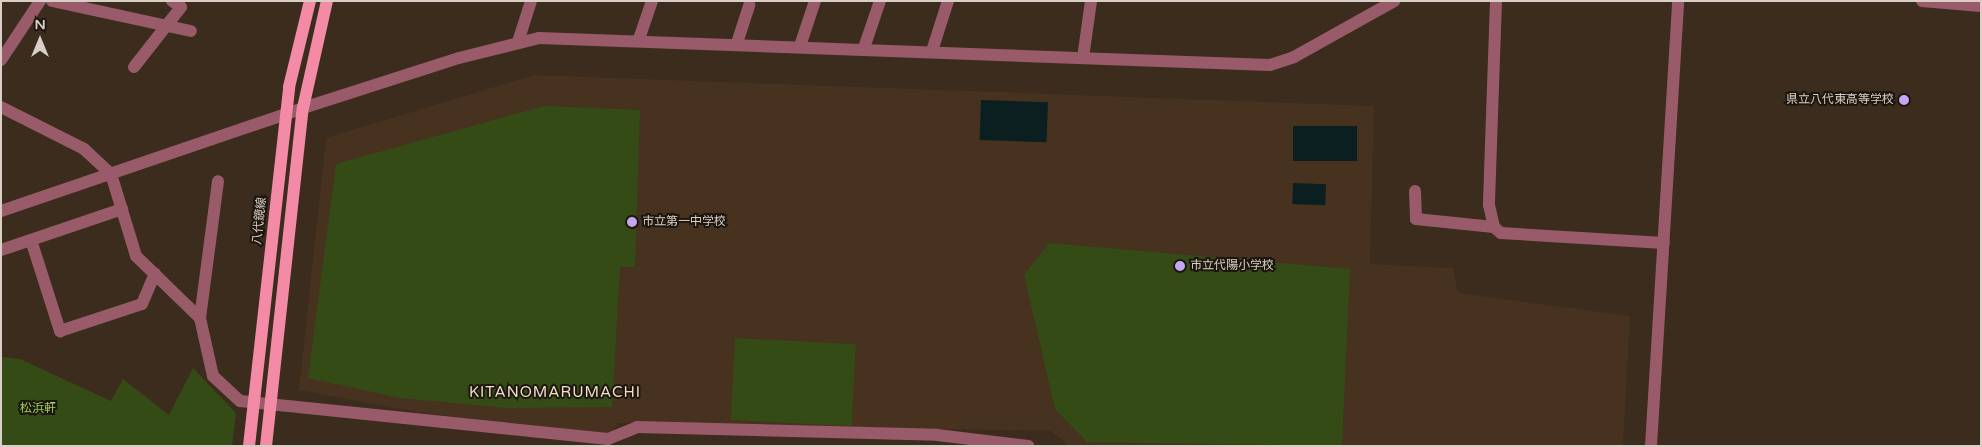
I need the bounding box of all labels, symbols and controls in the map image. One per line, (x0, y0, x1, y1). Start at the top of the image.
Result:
north arrow (15, 15, 65, 65)
text: N (34, 16, 46, 33)
place label: 県立八代東高等学校 (1786, 93, 1894, 107)
marker: 県立八代東高等学校 (1898, 94, 1910, 106)
street label: 八代鏡線 (250, 196, 270, 246)
place label: 市立第一中学校 (642, 215, 726, 229)
marker: 市立第一中学校 (626, 216, 638, 228)
place label: 市立代陽小学校 (1190, 259, 1274, 273)
marker: 市立代陽小学校 (1174, 260, 1186, 272)
district label: KITANOMARUMACHI (467, 384, 643, 402)
park label: 松浜軒 (20, 402, 56, 416)

